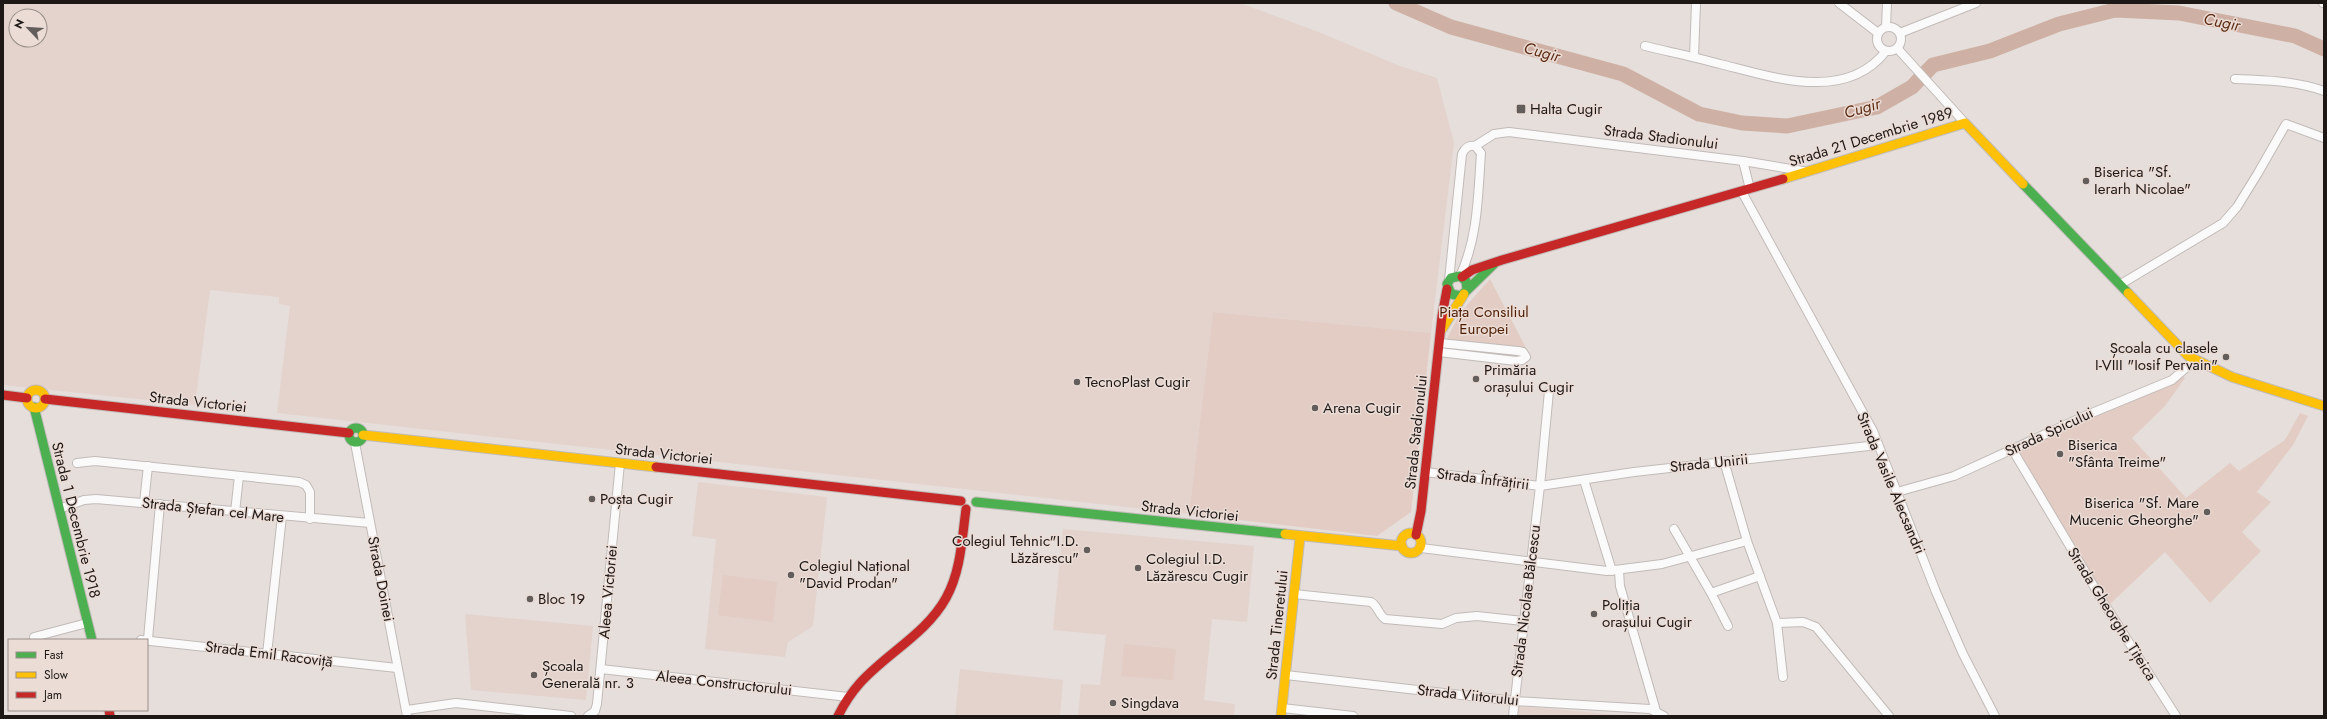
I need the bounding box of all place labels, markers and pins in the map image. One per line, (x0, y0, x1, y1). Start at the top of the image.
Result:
place label: Halta Cugir (1530, 98, 1603, 120)
marker: Halta Cugir (1515, 103, 1527, 115)
place label: Biserica "Sf. Ierarh Nicolae" (2094, 161, 2191, 200)
marker: Biserica "Sf. Ierarh Nicolae" (2081, 176, 2091, 186)
place label: Școala cu clasele I-VIII "Iosif Pervain" (2095, 337, 2218, 376)
marker: Școala cu clasele I-VIII "Iosif Pervain" (2221, 352, 2231, 362)
place label: Primăria orașului Cugir (1484, 359, 1575, 398)
place label: TecnoPlast Cugir (1085, 371, 1191, 393)
marker: Primăria orașului Cugir (1471, 374, 1481, 384)
marker: TecnoPlast Cugir (1072, 377, 1082, 387)
place label: Arena Cugir (1323, 397, 1402, 419)
marker: Arena Cugir (1310, 403, 1320, 413)
place label: Biserica "Sfânta Treime" (2068, 434, 2166, 473)
marker: Biserica "Sfânta Treime" (2055, 449, 2065, 459)
place label: Poșta Cugir (600, 488, 674, 510)
place label: Biserica "Sf. Mare Mucenic Gheorghe" (2070, 492, 2199, 531)
marker: Poșta Cugir (587, 494, 597, 504)
marker: Biserica "Sf. Mare Mucenic Gheorghe" (2202, 507, 2212, 517)
place label: Colegiul Tehnic"I.D. Lăzărescu" (952, 530, 1079, 569)
marker: Colegiul Tehnic"I.D. Lăzărescu" (1082, 545, 1092, 555)
place label: Colegiul I.D. Lăzărescu Cugir (1146, 548, 1249, 587)
place label: Colegiul Național "David Prodan" (799, 555, 910, 594)
marker: Colegiul I.D. Lăzărescu Cugir (1133, 563, 1143, 573)
marker: Colegiul Național "David Prodan" (786, 570, 796, 580)
place label: Bloc 19 (538, 588, 585, 610)
marker: Bloc 19 (525, 594, 535, 604)
place label: Poliția orașului Cugir (1602, 594, 1693, 633)
marker: Poliția orașului Cugir (1589, 609, 1599, 619)
place label: Școala Generală nr. 3 (542, 655, 634, 694)
marker: Școala Generală nr. 3 (529, 670, 539, 680)
place label: Singdava (1121, 692, 1179, 714)
marker: Singdava (1108, 698, 1118, 708)

